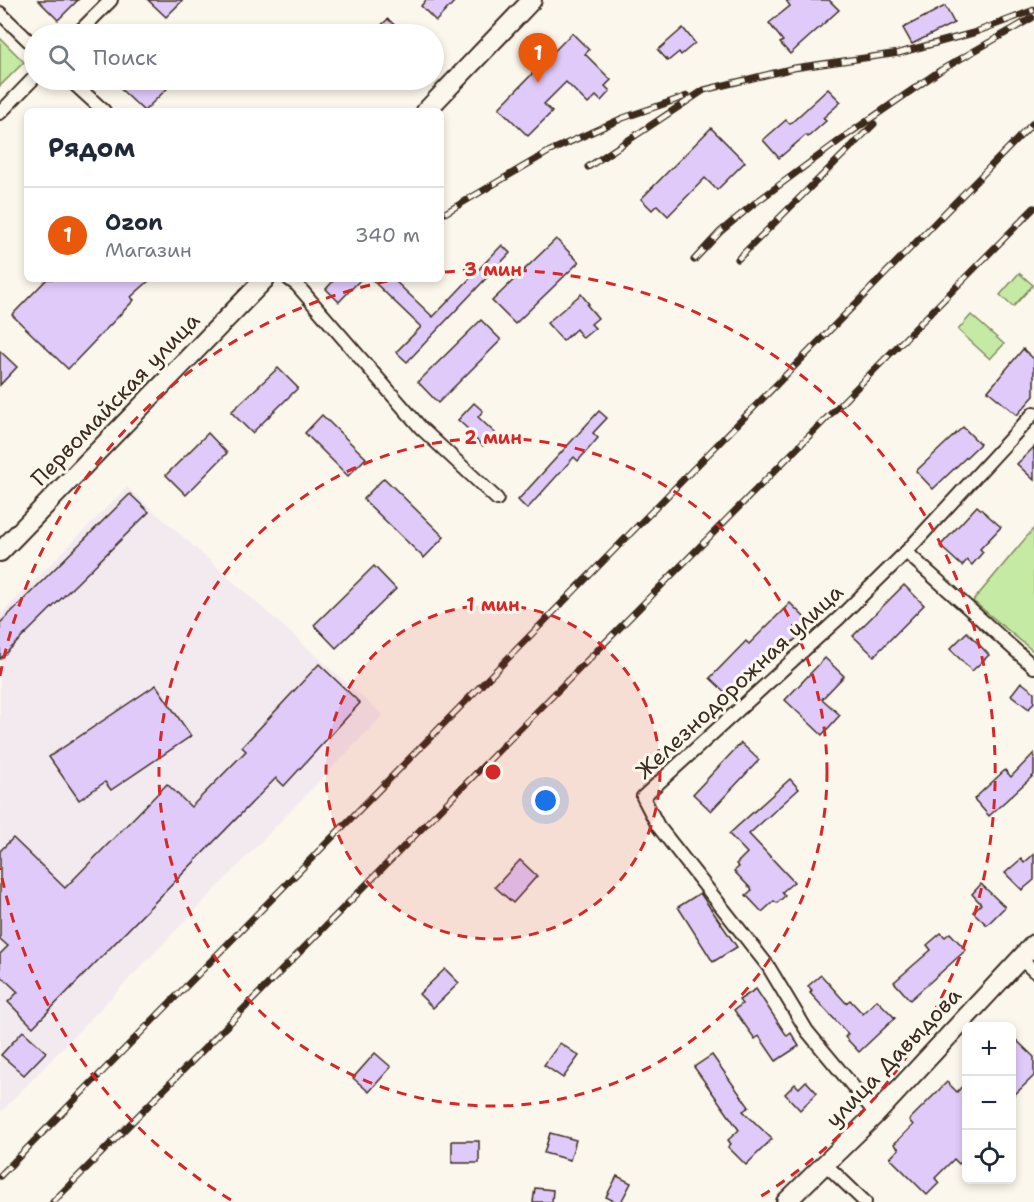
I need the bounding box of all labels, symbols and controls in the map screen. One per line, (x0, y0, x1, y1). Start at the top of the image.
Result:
search box (24, 24, 444, 90)
pin: 1 (518, 34, 558, 83)
icon: search (45, 41, 78, 74)
text: Поиск (93, 43, 157, 72)
text: Рядом (48, 130, 135, 165)
text: Ozon (105, 208, 163, 237)
text: 1 (63, 222, 72, 248)
text: 340 m (355, 222, 420, 248)
text: Магазин (105, 237, 192, 263)
text: 3 мин (464, 258, 522, 282)
street label: Первомайская улица (25, 306, 206, 492)
text: 2 мин (464, 426, 522, 450)
street label: Железнодорожная улица (629, 577, 849, 785)
text: 1 мин (466, 593, 520, 617)
centre of rings (483, 762, 503, 782)
your location (531, 786, 560, 815)
street label: улица Давыдова (819, 981, 968, 1134)
map controls (962, 1022, 1016, 1184)
button: + (962, 1022, 1016, 1076)
button: − (962, 1076, 1016, 1130)
button: locate (962, 1130, 1016, 1184)

